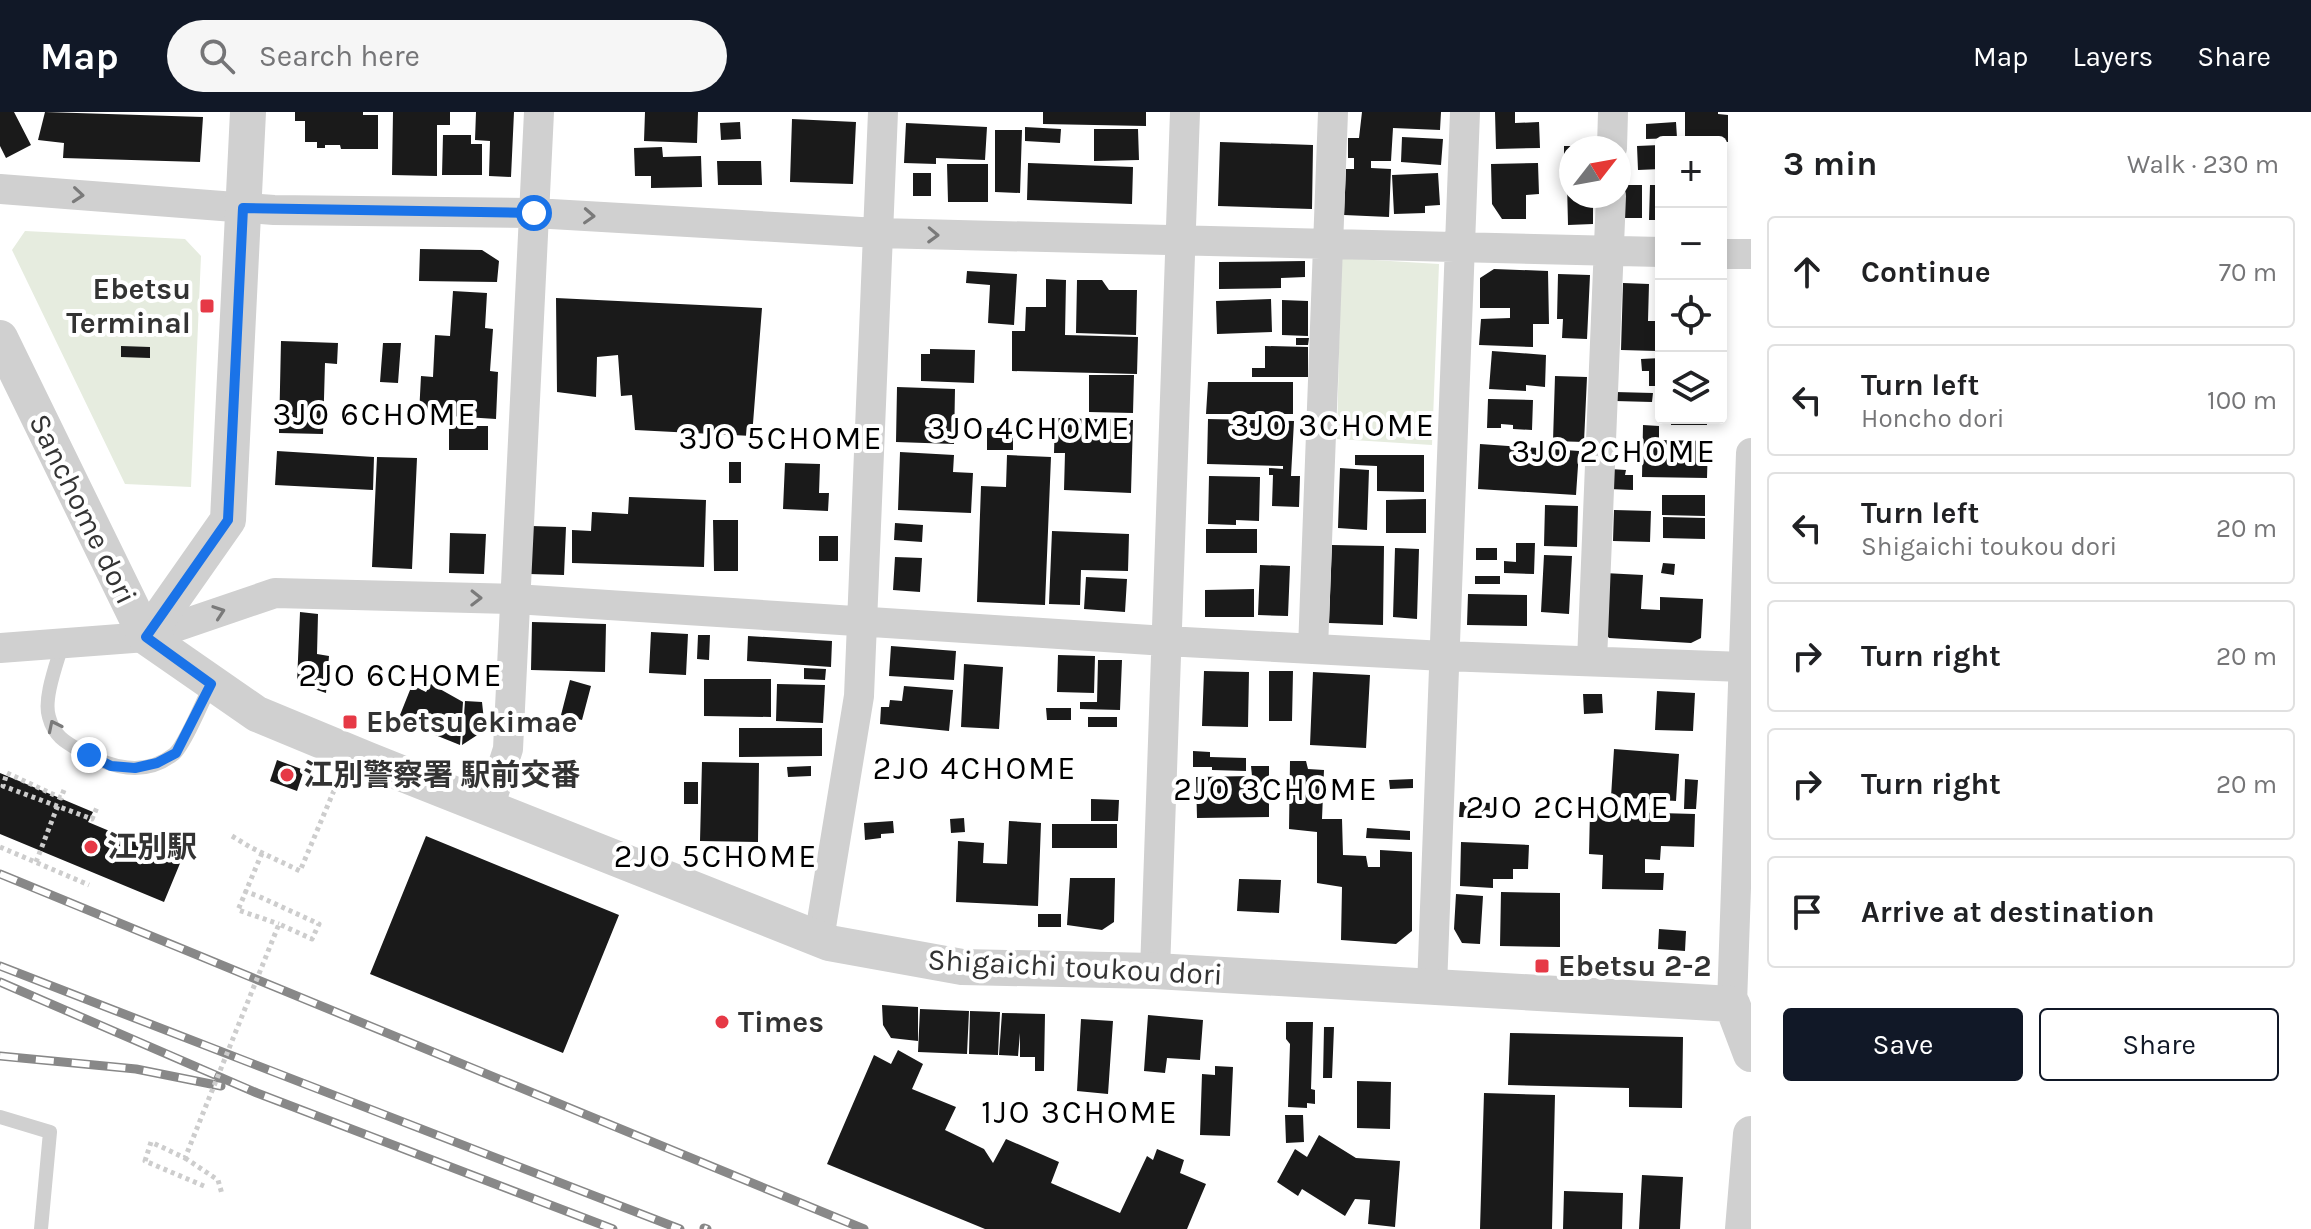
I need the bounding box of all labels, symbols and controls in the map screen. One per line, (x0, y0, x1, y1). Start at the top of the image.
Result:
search box (167, 20, 727, 92)
text: Map (40, 34, 119, 79)
icon: search (195, 34, 239, 78)
text: Search here (259, 38, 420, 74)
text: Map (1973, 40, 2028, 73)
text: Layers (2072, 40, 2153, 73)
text: Share (2197, 40, 2271, 73)
north arrow (1559, 136, 1631, 208)
map controls (1655, 136, 1727, 424)
button: + (1655, 136, 1727, 208)
text: 3 min (1783, 144, 1877, 184)
text: Walk · 230 m (2127, 149, 2279, 180)
one-way arrow (72, 187, 85, 204)
route start (516, 195, 552, 231)
one-way arrow (583, 208, 596, 225)
button: − (1655, 208, 1727, 280)
one-way arrow (927, 226, 940, 243)
icon: ahead (1785, 250, 1829, 294)
text: Continue (1861, 254, 1991, 290)
text: 70 m (2219, 257, 2277, 288)
place label: Ebetsu Terminal (66, 271, 191, 341)
button: locate (1655, 280, 1727, 352)
marker: Ebetsu Terminal (198, 297, 216, 315)
button: layers (1655, 352, 1727, 424)
text: Turn left (1861, 367, 1979, 403)
icon: left (1785, 378, 1829, 422)
text: 100 m (2207, 385, 2277, 416)
district label: 3JO 6CHOME (272, 396, 478, 433)
text: Honcho dori (1861, 403, 2005, 434)
district label: 3JO 3CHOME (1230, 407, 1436, 444)
street label: Sanchome dori (21, 408, 145, 610)
district label: 3JO 4CHOME (927, 410, 1131, 447)
district label: 3JO 5CHOME (679, 420, 883, 457)
district label: 3JO 2CHOME (1511, 433, 1717, 470)
text: Turn left (1861, 495, 1979, 531)
icon: left (1785, 506, 1829, 550)
text: 20 m (2216, 513, 2277, 544)
text: Shigaichi toukou dori (1861, 531, 2117, 562)
one-way arrow (470, 590, 483, 607)
one-way arrow (212, 605, 226, 621)
icon: right (1785, 634, 1829, 678)
text: Turn right (1861, 638, 2001, 674)
text: 20 m (2216, 641, 2277, 672)
district label: 2JO 6CHOME (299, 657, 503, 694)
place label: Ebetsu ekimae (366, 704, 577, 740)
marker: Ebetsu ekimae (341, 713, 359, 731)
one-way arrow (48, 720, 64, 734)
route end (71, 737, 107, 773)
district label: 2JO 4CHOME (873, 750, 1077, 787)
place label: 江別警察署 駅前交番 (303, 757, 581, 793)
icon: right (1785, 762, 1829, 806)
marker: 江別警察署 駅前交番 (278, 766, 296, 784)
text: Turn right (1861, 766, 2001, 802)
text: 20 m (2216, 769, 2277, 800)
district label: 2JO 3CHOME (1173, 771, 1379, 808)
district label: 2JO 2CHOME (1465, 789, 1671, 826)
place label: 江別駅 (107, 829, 197, 865)
marker: 江別駅 (82, 838, 100, 856)
district label: 2JO 5CHOME (614, 838, 818, 875)
icon: arrive (1785, 890, 1829, 934)
text: Arrive at destination (1861, 894, 2155, 930)
street label: Shigaichi toukou dori (926, 941, 1224, 993)
place label: Ebetsu 2-2 (1558, 948, 1711, 984)
marker: Ebetsu 2-2 (1533, 957, 1551, 975)
place label: Times (738, 1004, 824, 1040)
button: Save (1783, 1008, 2023, 1081)
button: Share (2039, 1008, 2279, 1081)
marker: Times (713, 1013, 731, 1031)
district label: 1JO 3CHOME (981, 1094, 1179, 1131)

